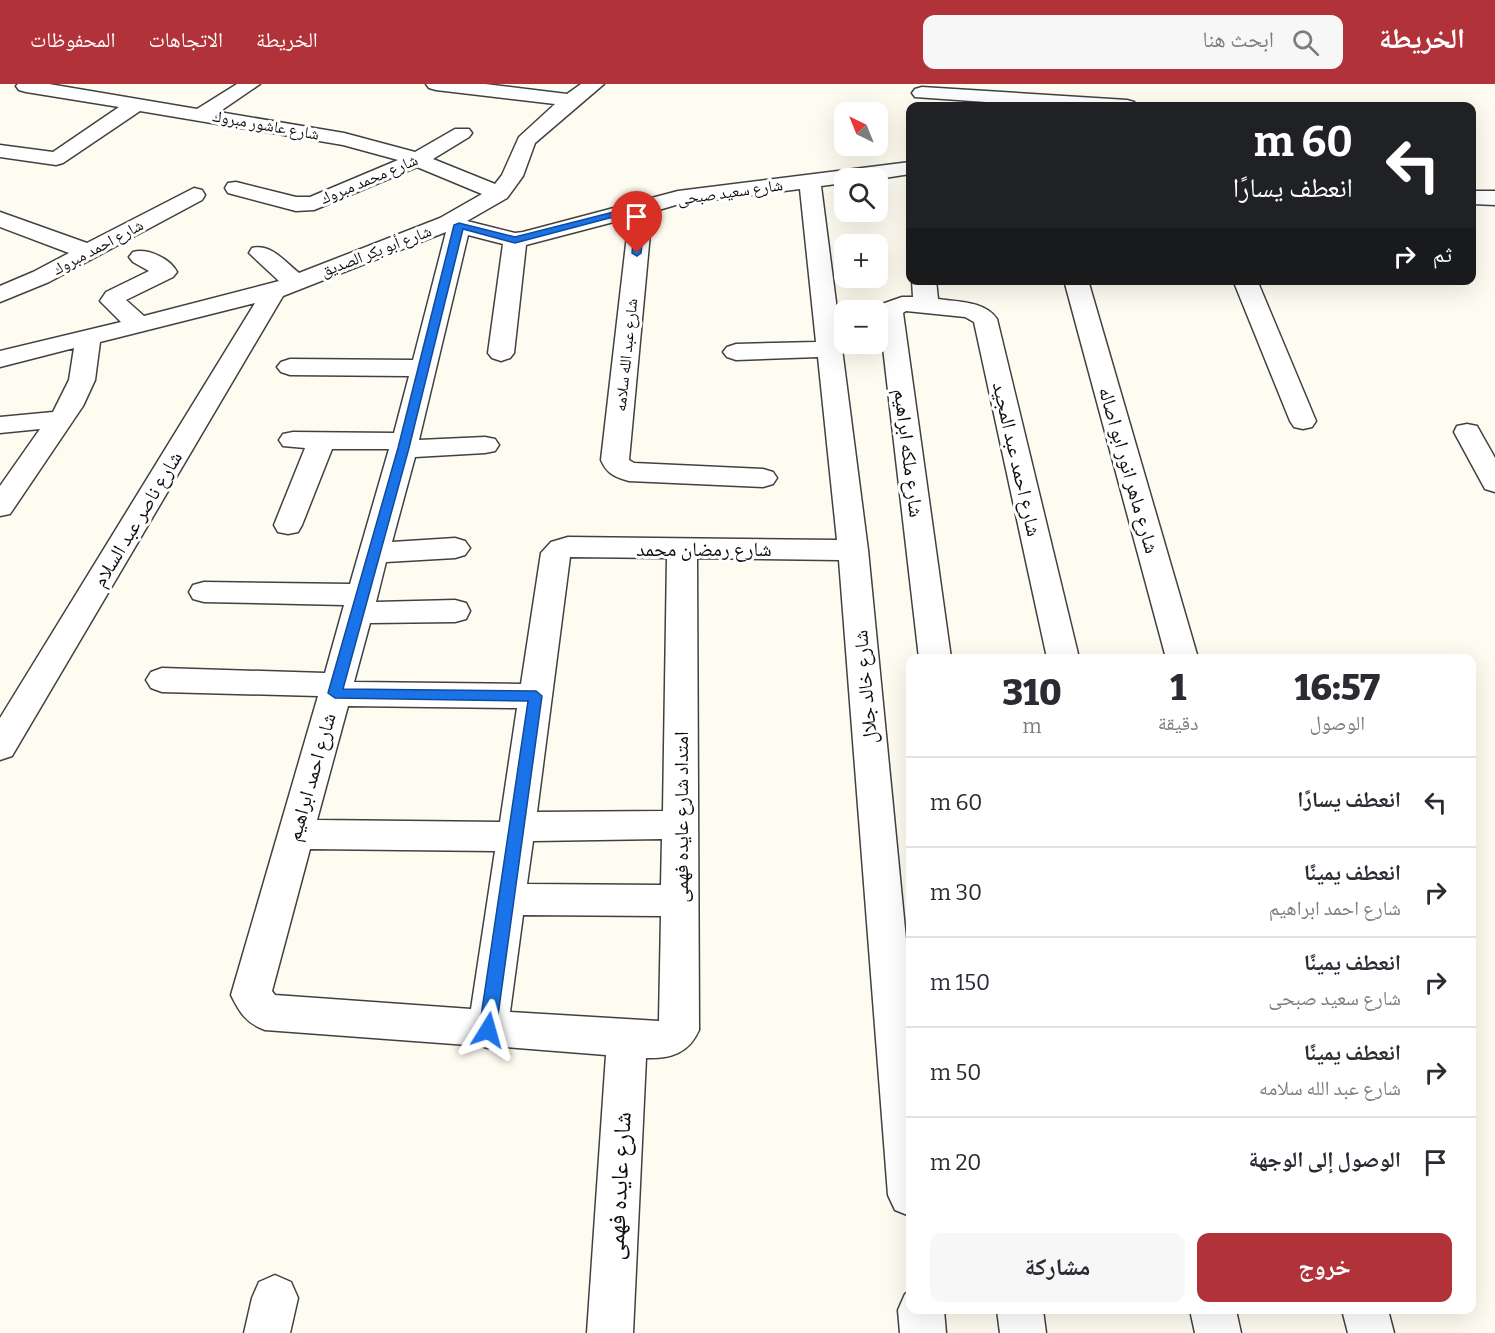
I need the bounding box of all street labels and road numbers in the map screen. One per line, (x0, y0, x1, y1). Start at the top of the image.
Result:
street label: شارع عاشور مبروك (211, 106, 321, 145)
street label: شارع محمد مبروك (318, 150, 421, 209)
street label: شارع سعيد صبحى (676, 175, 784, 210)
street label: شارع احمد مبروك (49, 215, 147, 280)
street label: شارع أبو بكر الصديق (318, 221, 434, 282)
street label: شارع عبد الله سلامه (611, 298, 642, 413)
street label: شارع احمد عبد المجيد (987, 379, 1046, 539)
street label: شارع ماهر انور ابو اصاله (1093, 384, 1164, 556)
street label: شارع ملكه ابراهيم (887, 387, 929, 519)
street label: شارع ناصر عبد السلام (87, 447, 189, 592)
street label: شارع رمضان محمد (636, 537, 772, 562)
street label: شارع خالد جلال (848, 629, 883, 745)
street label: شارع احمد ابراهيم (281, 710, 343, 844)
street label: امتداد شارع عايده فهمى (669, 731, 694, 903)
street label: شارع عايده فهمى (601, 1111, 638, 1261)

